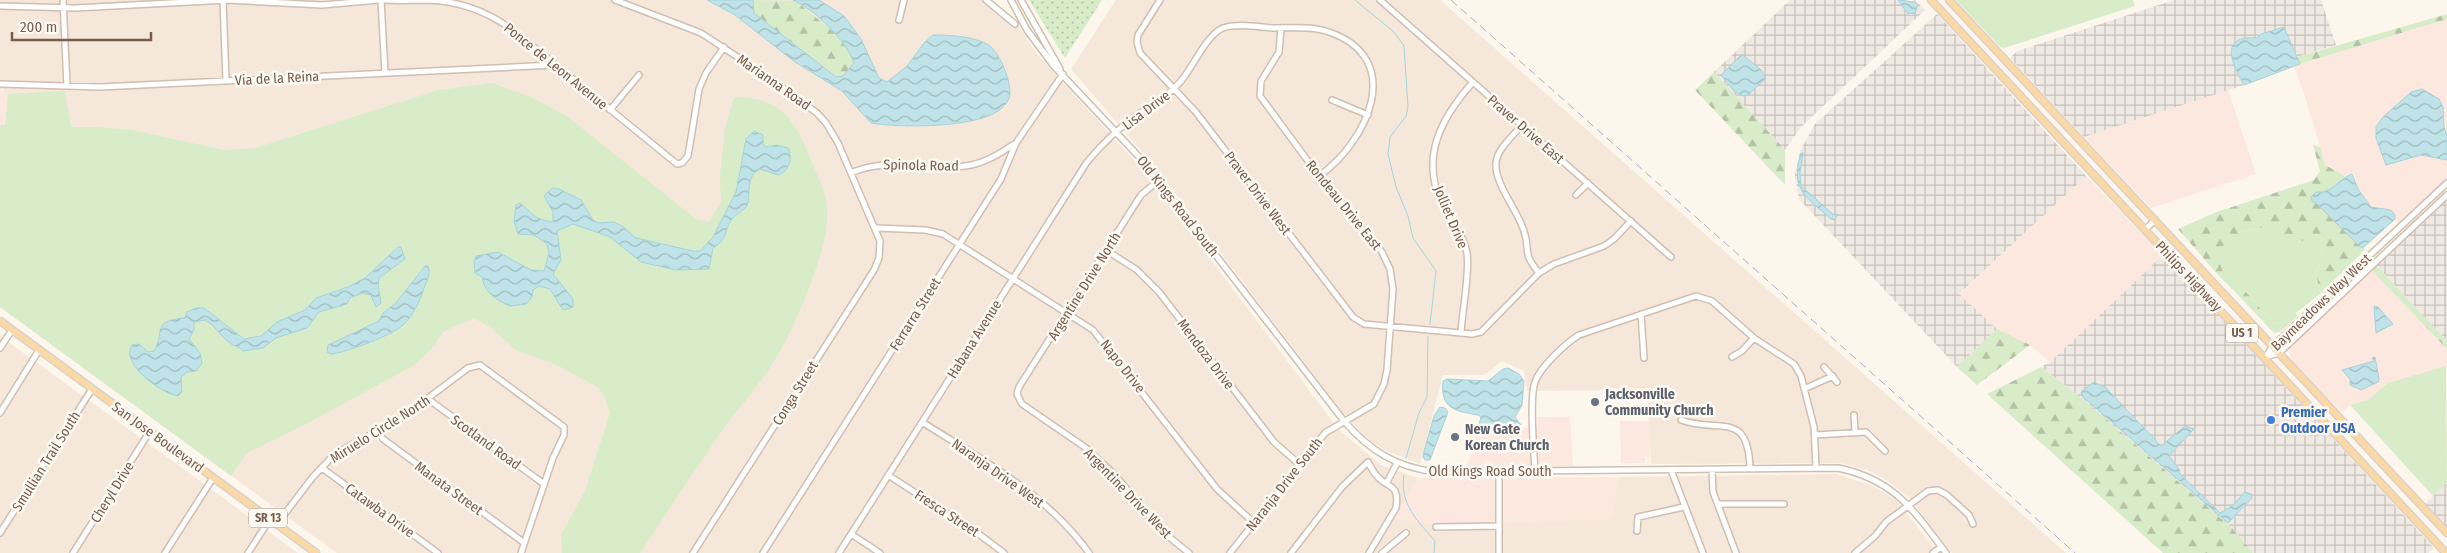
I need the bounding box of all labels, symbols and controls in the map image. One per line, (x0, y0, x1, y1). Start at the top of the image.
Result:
scale bar (12, 10, 151, 42)
text: 200 m (20, 18, 57, 36)
street label: Ponce de Leon Avenue (501, 19, 611, 113)
street label: Marianna Road (734, 51, 814, 114)
street label: Via de la Reina (234, 68, 320, 89)
street label: Lisa Drive (1119, 87, 1174, 134)
street label: Praver Drive East (1484, 91, 1568, 168)
street label: Praver Drive West (1221, 148, 1295, 239)
street label: Old Kings Road South (1133, 153, 1222, 260)
street label: Spinola Road (883, 156, 959, 175)
street label: Rondeau Drive East (1302, 157, 1385, 254)
street label: Jolliet Drive (1430, 183, 1471, 251)
street label: Argentine Drive North (1044, 229, 1124, 343)
street label: Philips Highway (2152, 238, 2226, 316)
street label: Baymeadows Way West (2268, 250, 2375, 354)
street label: Ferrarra Street (886, 274, 945, 354)
street label: Habana Avenue (944, 297, 1005, 382)
street label: Mendoza Drive (1173, 316, 1238, 393)
road number: US 1 (2226, 323, 2258, 342)
street label: Napo Drive (1096, 336, 1149, 396)
street label: Conga Street (769, 358, 822, 428)
place label: Jacksonville Community Church (1604, 386, 1714, 419)
street label: Miruelo Circle North (327, 392, 433, 467)
marker: Jacksonville Community Church (1589, 396, 1601, 408)
street label: San Jose Boulevard (108, 398, 207, 476)
place label: Premier Outdoor USA (2281, 404, 2356, 437)
street label: Smullian Trail South (9, 408, 84, 515)
street label: Scotland Road (447, 411, 524, 473)
marker: Premier Outdoor USA (2265, 414, 2277, 426)
place label: New Gate Korean Church (1465, 421, 1549, 454)
marker: New Gate Korean Church (1449, 431, 1461, 443)
street label: Naranja Drive South (1243, 434, 1326, 535)
street label: Naranja Drive West (948, 435, 1047, 512)
street label: Argentine Drive West (1080, 445, 1175, 542)
street label: Cheryl Drive (87, 458, 138, 526)
street label: Manata Street (411, 458, 486, 519)
street label: Old Kings Road South (1428, 463, 1552, 480)
street label: Catawba Drive (342, 480, 418, 541)
street label: Fresca Street (911, 486, 983, 541)
road number: SR 13 (249, 508, 287, 528)

